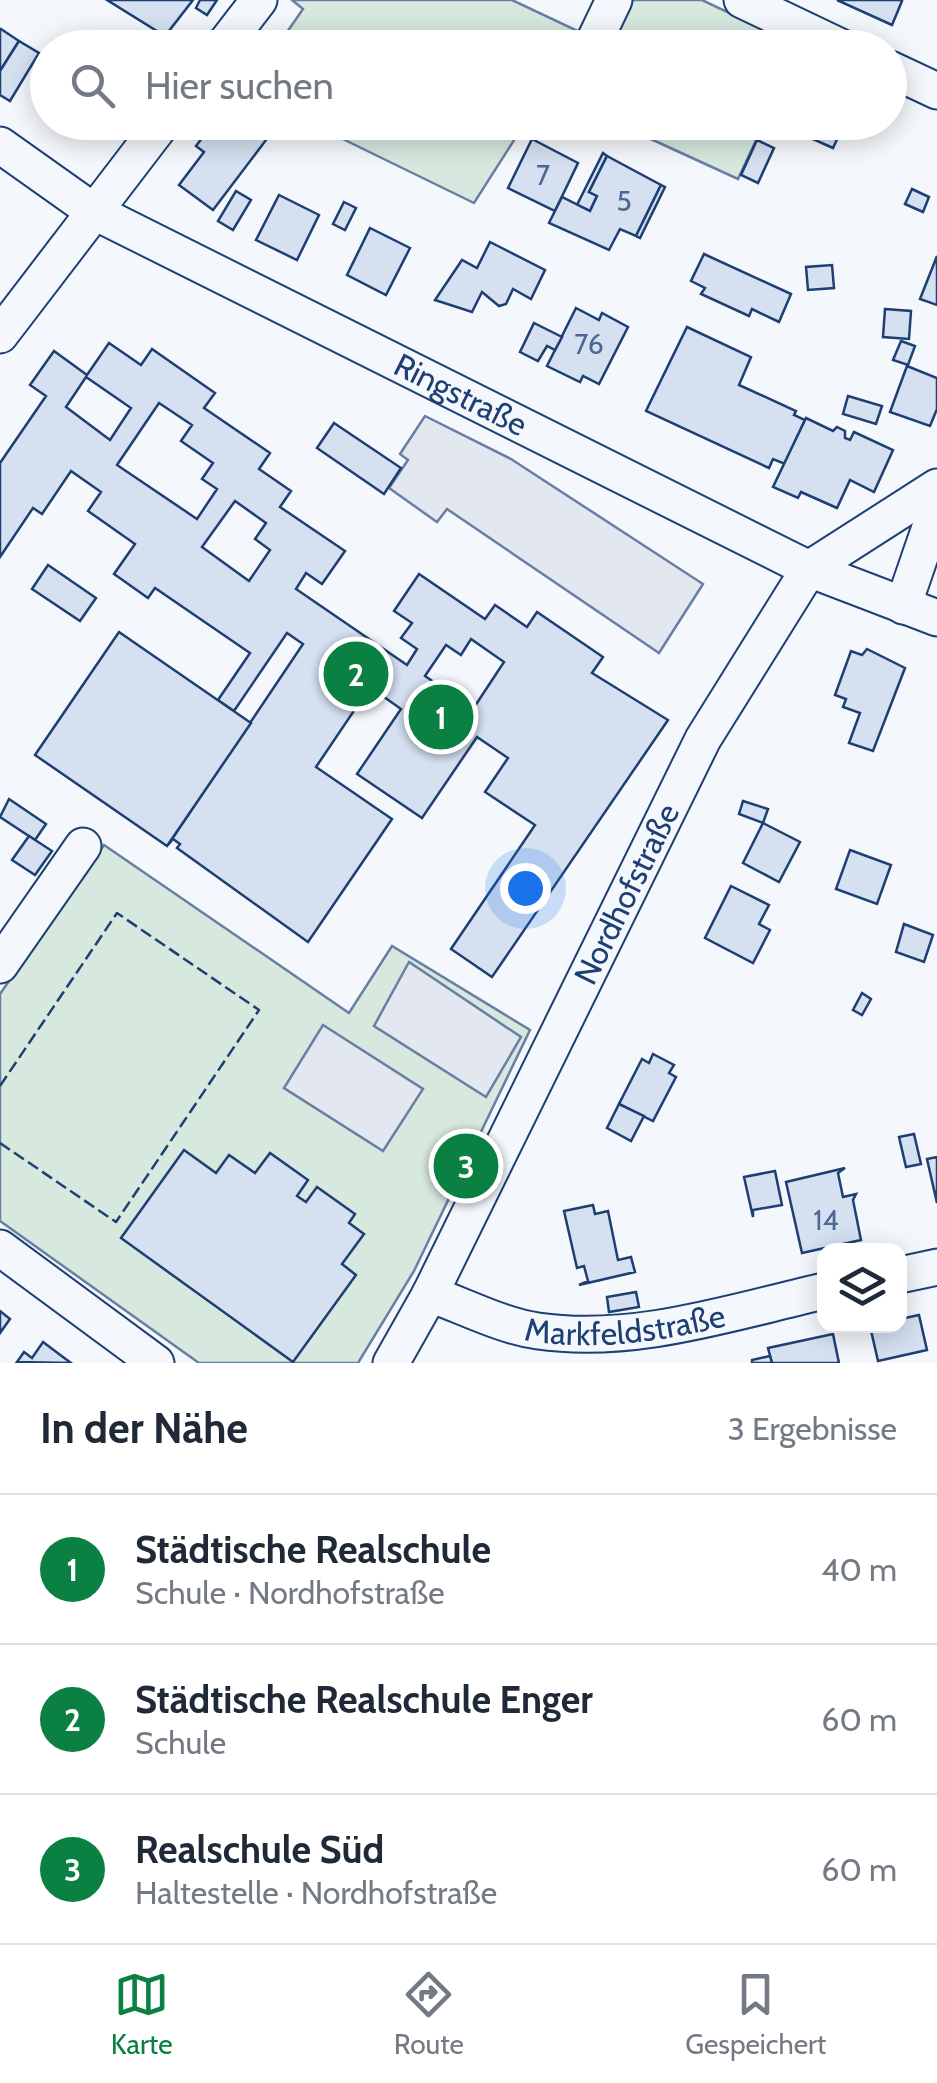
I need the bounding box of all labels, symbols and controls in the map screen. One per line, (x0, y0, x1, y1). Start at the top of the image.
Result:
search box (30, 30, 907, 140)
icon: search (65, 58, 120, 113)
text: Hier suchen (145, 62, 334, 109)
house number: 7 (536, 158, 550, 192)
house number: 5 (616, 184, 632, 218)
house number: 76 (574, 327, 604, 361)
street label: Ringstraße (388, 345, 534, 444)
pin: 2 (324, 636, 388, 712)
pin: 1 (408, 680, 474, 754)
street label: Nordhofstraße (565, 797, 687, 991)
your location (500, 863, 551, 914)
pin: 3 (434, 1128, 498, 1204)
house number: 14 (813, 1203, 839, 1237)
map controls (817, 1243, 907, 1333)
button: layers (817, 1243, 907, 1333)
street label: Markfeldstraße (522, 1296, 729, 1353)
text: In der Nähe (40, 1402, 248, 1454)
text: 3 Ergebnisse (727, 1409, 897, 1448)
text: Städtische Realschule (135, 1526, 491, 1573)
text: 1 (67, 1550, 78, 1589)
text: 40 m (821, 1550, 897, 1589)
text: Schule · Nordhofstraße (135, 1573, 445, 1612)
text: Städtische Realschule Enger (135, 1676, 593, 1723)
text: 2 (64, 1700, 81, 1739)
text: 60 m (821, 1700, 897, 1739)
text: Schule (135, 1723, 226, 1762)
text: Realschule Süd (135, 1826, 384, 1873)
text: 3 (64, 1850, 81, 1889)
text: 60 m (821, 1850, 897, 1889)
text: Haltestelle · Nordhofstraße (135, 1873, 497, 1912)
tab: Karte (111, 1967, 172, 2061)
tab: Route (394, 1967, 464, 2061)
tab: Gespeichert (685, 1967, 826, 2061)

